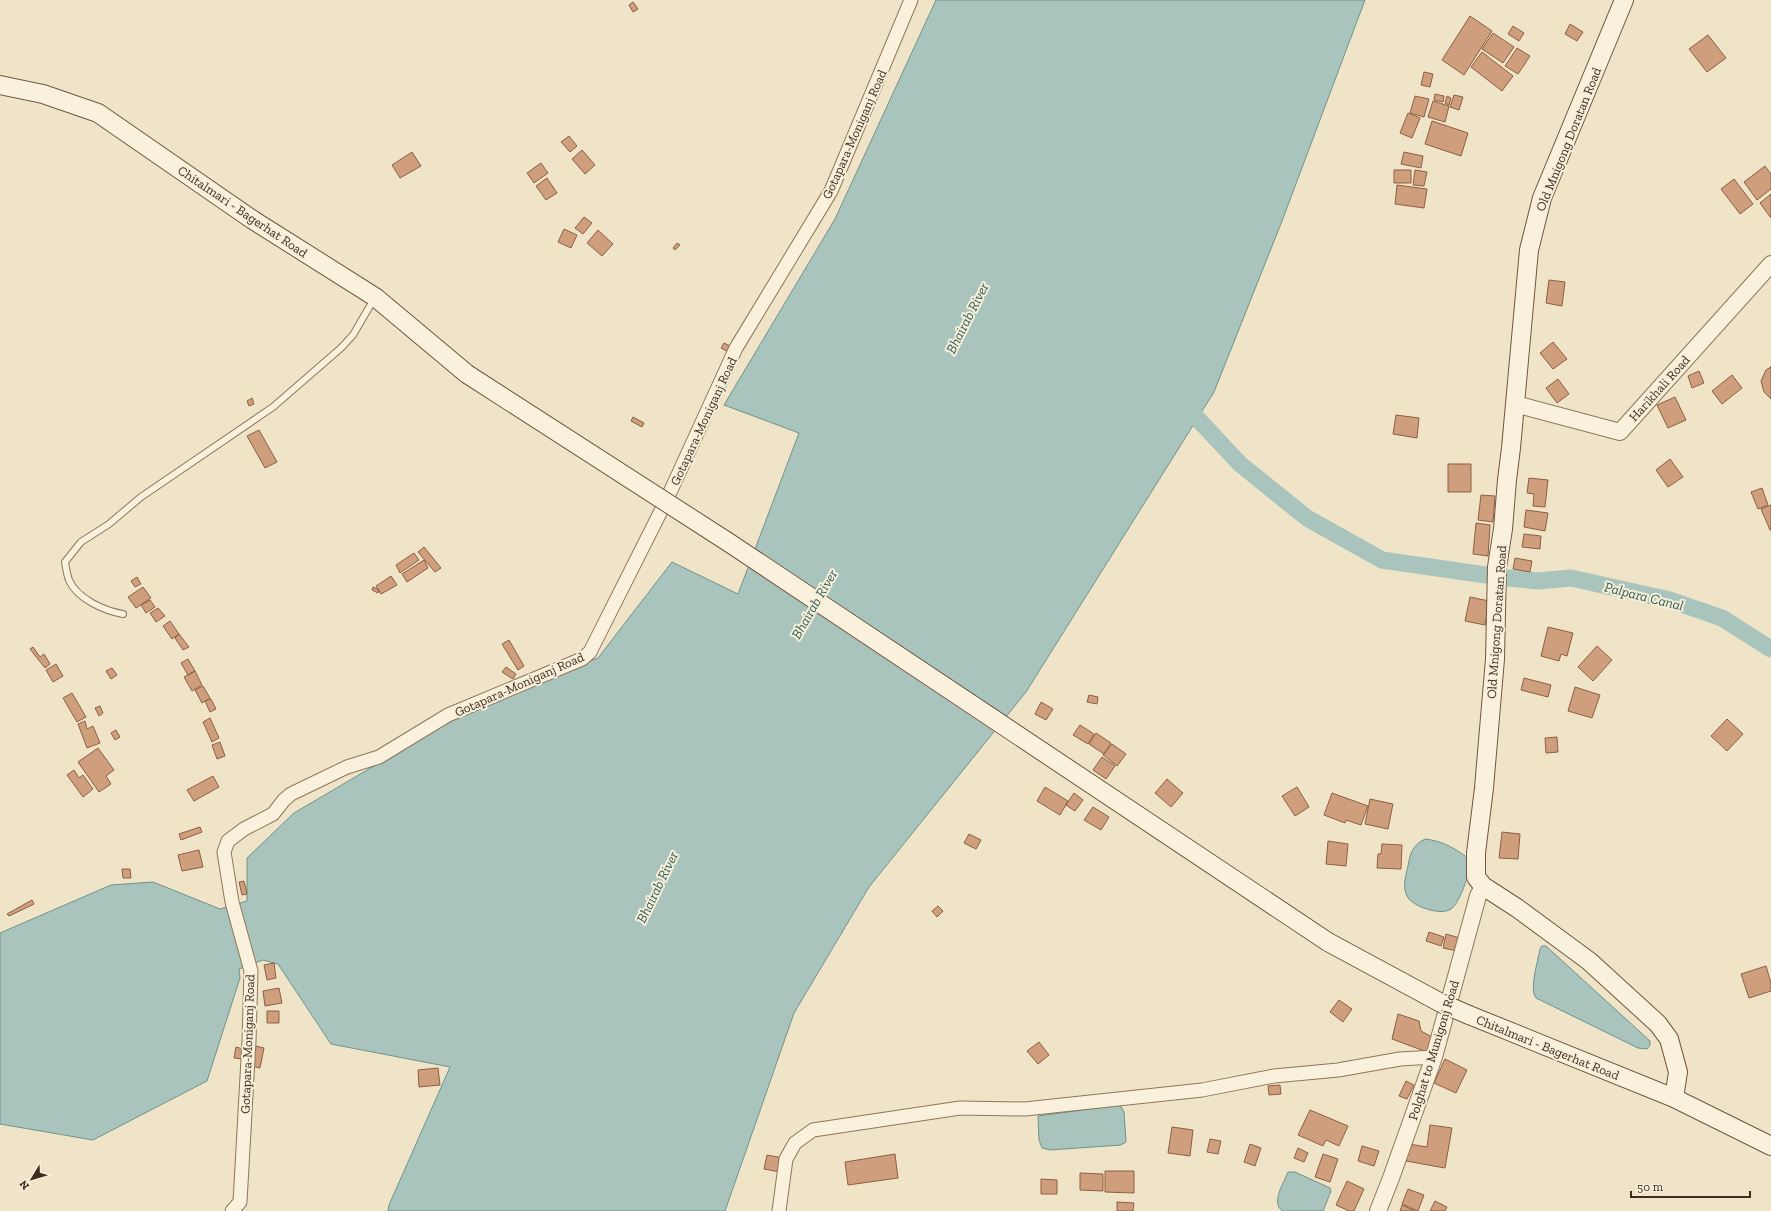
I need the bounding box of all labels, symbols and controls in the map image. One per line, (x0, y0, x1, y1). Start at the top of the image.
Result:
street label: Old Mnigong Doratan Road (1533, 65, 1604, 213)
street label: Gotapara-Moniganj Road (819, 67, 891, 202)
street label: Chitalmari - Bagerhat Road (175, 162, 310, 260)
water label: Bhairab River (942, 280, 993, 356)
street label: Harikhali Road (1626, 352, 1693, 424)
street label: Gotapara-Moniganj Road (667, 355, 741, 488)
street label: Old Mnigong Doratan Road (1484, 545, 1509, 699)
water label: Bhairab River (788, 566, 841, 642)
water label: Palpara Canal (1603, 578, 1685, 615)
street label: Gotapara-Moniganj Road (452, 649, 587, 721)
water label: Bhairab River (633, 849, 682, 926)
street label: Gotapara-Moniganj Road (238, 974, 258, 1114)
street label: Polghat to Munigonj Road (1405, 979, 1463, 1122)
street label: Chitalmari - Bagerhat Road (1474, 1012, 1622, 1083)
north arrow (12, 1159, 52, 1199)
scale bar (1631, 1173, 1750, 1199)
text: N (16, 1177, 32, 1192)
text: 50 m (1637, 1180, 1664, 1194)

